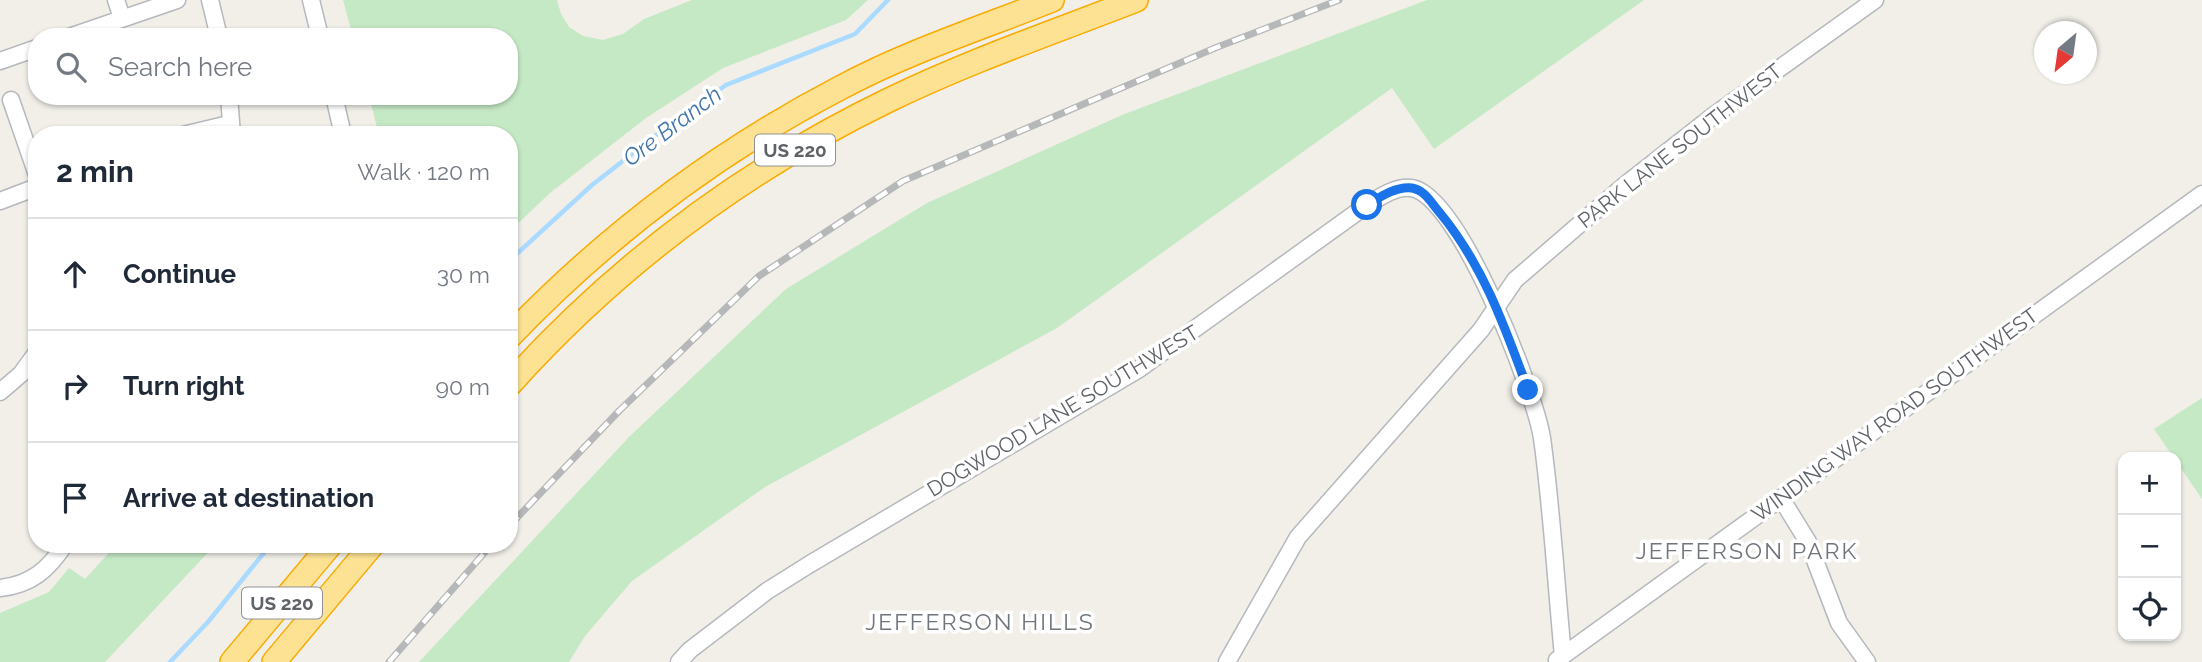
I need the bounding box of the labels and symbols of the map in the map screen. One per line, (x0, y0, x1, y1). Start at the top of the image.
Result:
north arrow (2034, 21, 2097, 84)
street label: PARK LANE SOUTHWEST (1573, 58, 1787, 233)
water label: Ore Branch (617, 80, 726, 171)
road number: US 220 (755, 134, 835, 166)
route start (1351, 189, 1382, 220)
street label: WINDING WAY ROAD SOUTHWEST (1747, 302, 2043, 527)
street label: DOGWOOD LANE SOUTHWEST (922, 319, 1203, 502)
route end (1512, 374, 1543, 405)
district label: JEFFERSON PARK (1636, 537, 1858, 564)
road number: US 220 (242, 588, 322, 618)
district label: JEFFERSON HILLS (865, 608, 1095, 635)

